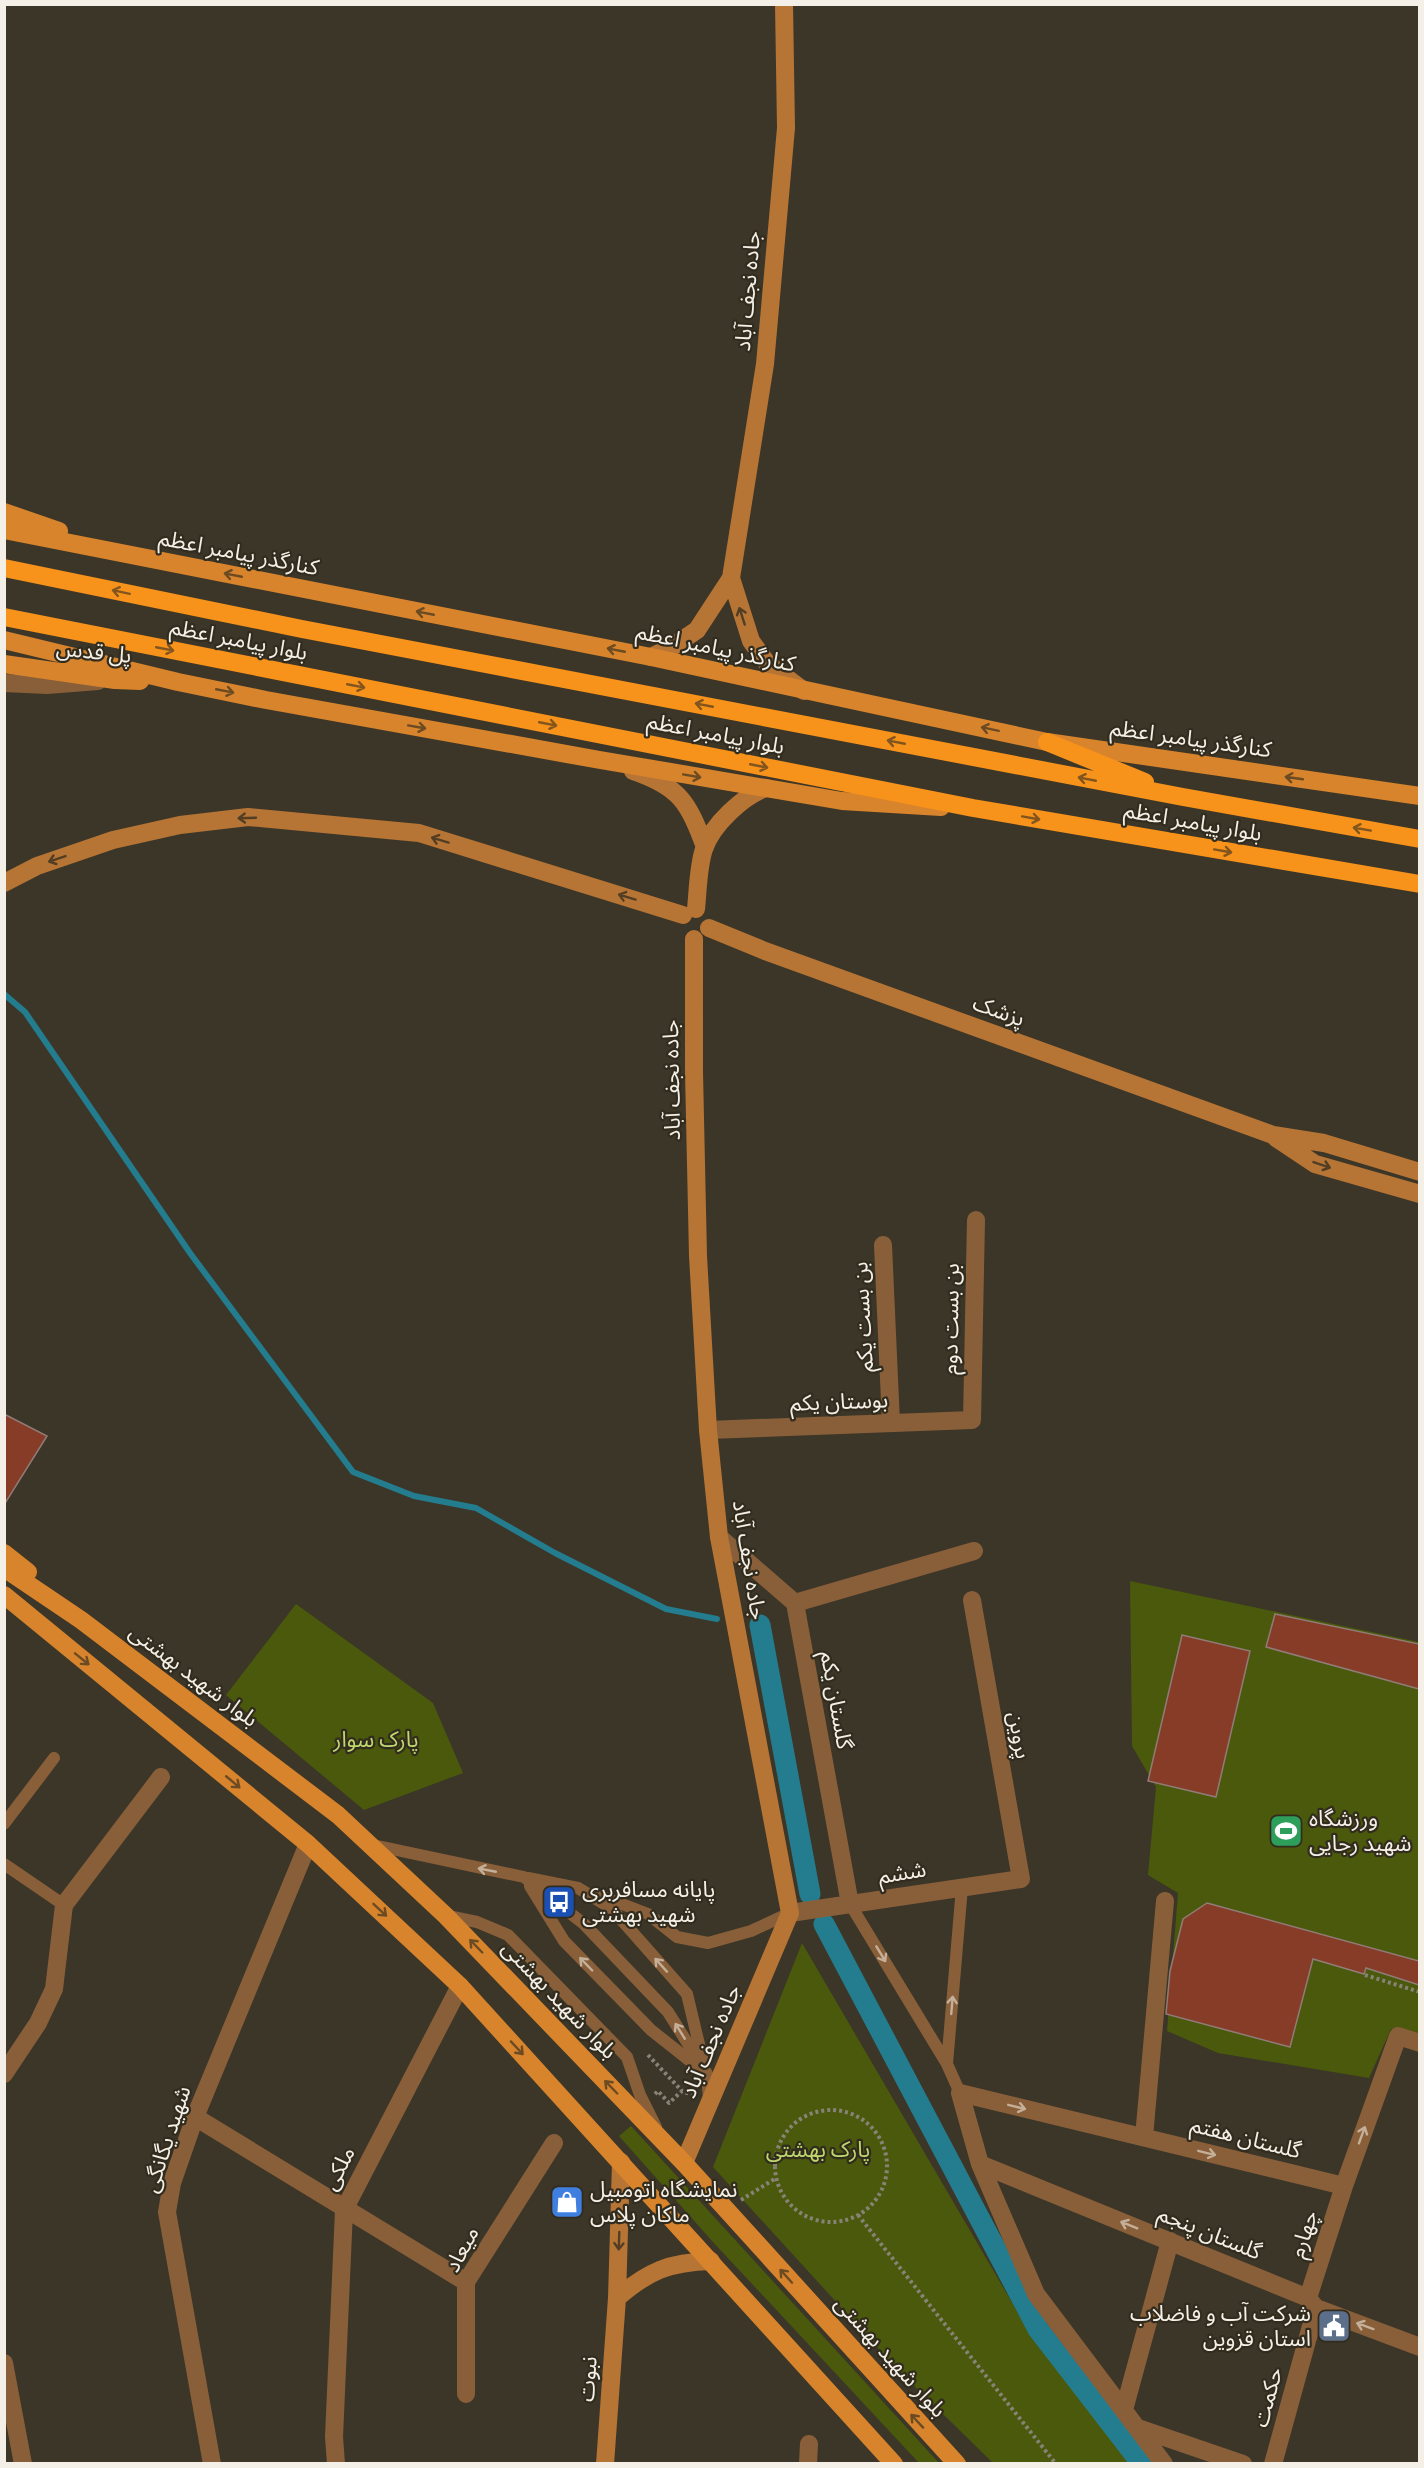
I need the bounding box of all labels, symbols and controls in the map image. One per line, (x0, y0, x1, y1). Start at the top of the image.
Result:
street label: جاده نجف آباد (729, 230, 766, 352)
street label: کنارگذر پیامبر اعظم (156, 524, 322, 584)
one-way arrow (224, 569, 244, 580)
one-way arrow (112, 586, 131, 597)
one-way arrow (415, 607, 435, 618)
one-way arrow (736, 607, 747, 626)
street label: بلوار پیامبر اعظم (167, 613, 310, 669)
street label: کنارگذر پیامبر اعظم (633, 617, 799, 681)
street label: پل قدس (55, 634, 133, 670)
one-way arrow (155, 644, 174, 655)
one-way arrow (607, 644, 626, 655)
one-way arrow (347, 681, 366, 693)
one-way arrow (215, 686, 234, 697)
one-way arrow (695, 699, 715, 710)
street label: بلوار پیامبر اعظم (644, 707, 787, 763)
street label: کنارگذر پیامبر اعظم (1108, 714, 1274, 766)
one-way arrow (537, 719, 557, 730)
one-way arrow (407, 722, 426, 733)
one-way arrow (981, 723, 1000, 735)
one-way arrow (887, 736, 906, 747)
one-way arrow (749, 761, 769, 772)
one-way arrow (681, 770, 701, 781)
one-way arrow (1285, 772, 1305, 783)
one-way arrow (1078, 773, 1098, 784)
street label: بلوار پیامبر اعظم (1121, 796, 1264, 850)
one-way arrow (238, 813, 258, 824)
one-way arrow (1021, 813, 1040, 824)
one-way arrow (1353, 823, 1372, 834)
one-way arrow (431, 834, 450, 845)
one-way arrow (1213, 845, 1233, 856)
one-way arrow (48, 854, 67, 865)
one-way arrow (618, 891, 637, 902)
street label: پزشک (969, 989, 1029, 1033)
street label: جاده نجف آباد (657, 1019, 686, 1141)
one-way arrow (1312, 1161, 1331, 1172)
street label: بن بست یکم (846, 1261, 882, 1373)
street label: بن بست دوم (936, 1263, 968, 1375)
street label: بوستان یکم (789, 1386, 889, 1420)
street label: جاده نجف آباد (727, 1498, 772, 1622)
street label: بلوار شهید بهشتی (124, 1618, 264, 1733)
street label: گلستان یکم (812, 1649, 859, 1753)
one-way arrow (73, 1653, 89, 1666)
street label: پروین (1001, 1709, 1037, 1761)
park label: پارک سوار (332, 1726, 419, 1754)
one-way arrow (225, 1775, 240, 1789)
place label: ورزشگاه شهید رجایی (1309, 1805, 1412, 1857)
sports icon: ورزشگاه شهید رجایی (1268, 1813, 1304, 1849)
street label: ششم (876, 1855, 929, 1893)
one-way arrow (478, 1864, 498, 1875)
place label: پایانه مسافربری شهید بهشتی (582, 1876, 715, 1928)
bus stop icon: پایانه مسافربری شهید بهشتی (541, 1884, 577, 1920)
one-way arrow (372, 1903, 387, 1917)
street label: بلوار شهید بهشتی (496, 1934, 623, 2064)
one-way arrow (469, 1939, 483, 1954)
one-way arrow (875, 1945, 887, 1962)
one-way arrow (579, 1956, 594, 1971)
one-way arrow (654, 1958, 668, 1973)
street label: جاده نجف آباد (674, 1980, 746, 2102)
one-way arrow (947, 1996, 958, 2016)
one-way arrow (674, 2023, 686, 2040)
one-way arrow (510, 2041, 524, 2056)
one-way arrow (604, 2079, 618, 2094)
street label: شهید یگانگی (137, 2082, 196, 2196)
one-way arrow (1008, 2101, 1027, 2113)
street label: گلستان هفتم (1187, 2111, 1305, 2167)
one-way arrow (1358, 2126, 1369, 2145)
park label: پارک بهشتی (766, 2136, 870, 2164)
street label: ملکی (316, 2142, 361, 2195)
one-way arrow (1197, 2147, 1216, 2159)
place label: نمایشگاه اتومبیل ماکان پلاس (590, 2176, 737, 2229)
shop icon: نمایشگاه اتومبیل ماکان پلاس (549, 2184, 585, 2220)
street label: گلستان پنجم (1153, 2199, 1266, 2269)
street label: چهارم (1283, 2207, 1327, 2262)
one-way arrow (1121, 2219, 1139, 2230)
street label: میعاد (438, 2222, 485, 2277)
one-way arrow (613, 2231, 624, 2251)
one-way arrow (779, 2269, 793, 2284)
street label: بلوار شهید بهشتی (829, 2290, 952, 2423)
place label: شرکت آب و فاضلاب استان قزوین (1130, 2300, 1311, 2352)
public building icon: شرکت آب و فاضلاب استان قزوین (1316, 2308, 1352, 2344)
one-way arrow (1356, 2320, 1374, 2331)
street label: نبوت (572, 2355, 603, 2403)
street label: حکمت (1247, 2364, 1288, 2430)
one-way arrow (910, 2413, 925, 2428)

